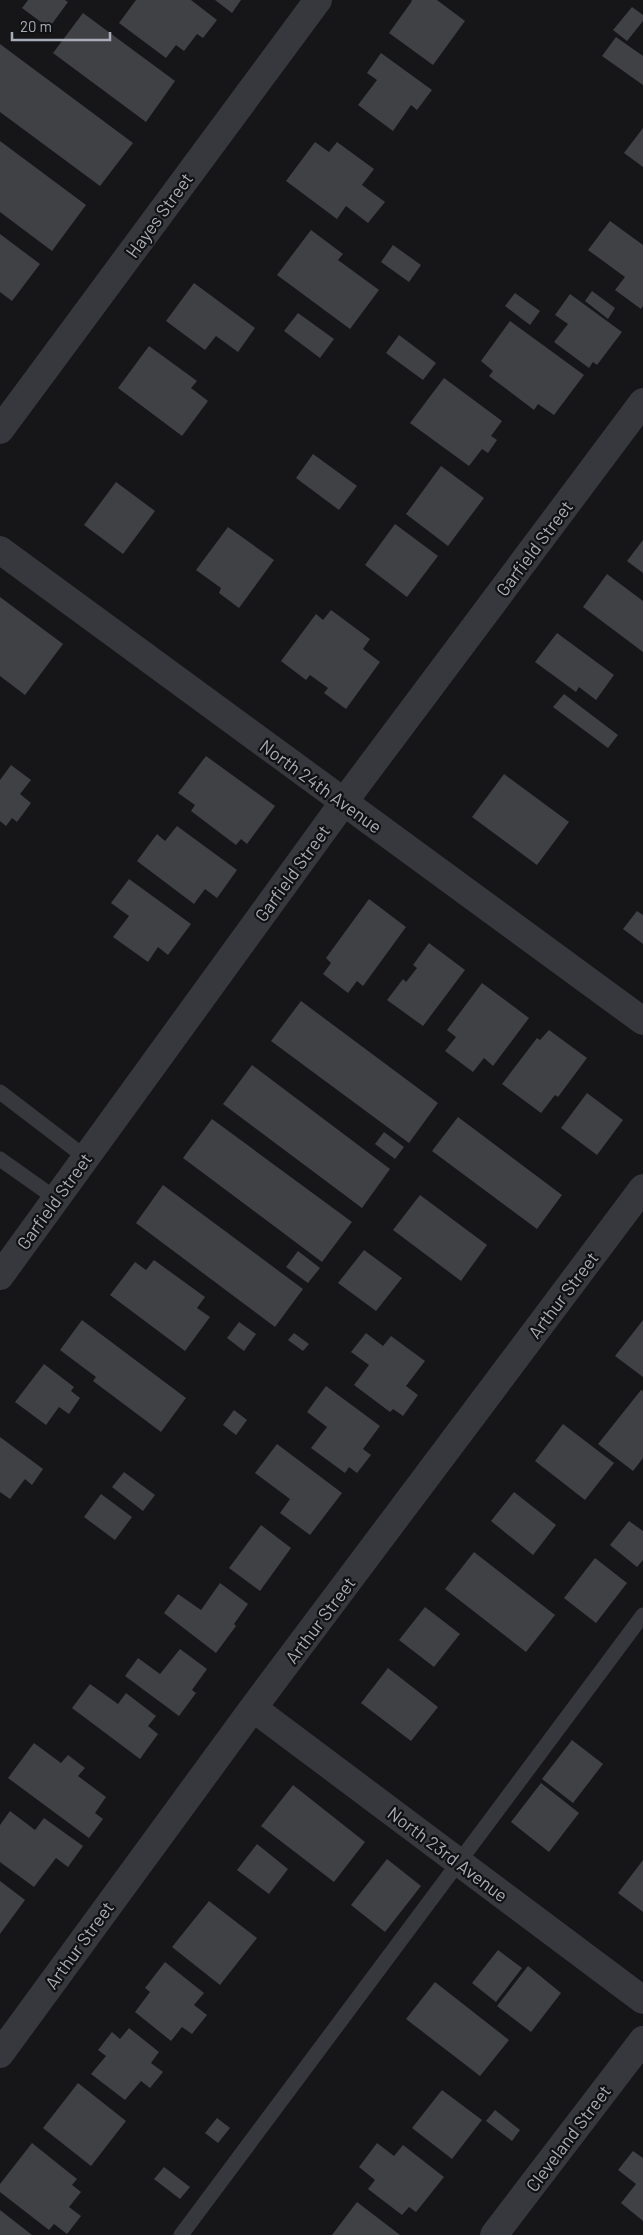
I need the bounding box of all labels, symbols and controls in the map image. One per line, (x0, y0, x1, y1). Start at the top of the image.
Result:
scale bar (12, 10, 110, 42)
text: 20 m (20, 17, 52, 35)
street label: Hayes Street (121, 168, 197, 262)
street label: Garfield Street (491, 496, 577, 600)
street label: North 24th Avenue (256, 734, 386, 838)
street label: Garfield Street (250, 820, 334, 926)
street label: Garfield Street (12, 1148, 96, 1254)
street label: Arthur Street (523, 1247, 603, 1343)
street label: Arthur Street (280, 1572, 360, 1668)
street label: North 23rd Avenue (384, 1802, 512, 1906)
street label: Arthur Street (40, 1897, 118, 1993)
street label: Cleveland Street (521, 2080, 615, 2196)

